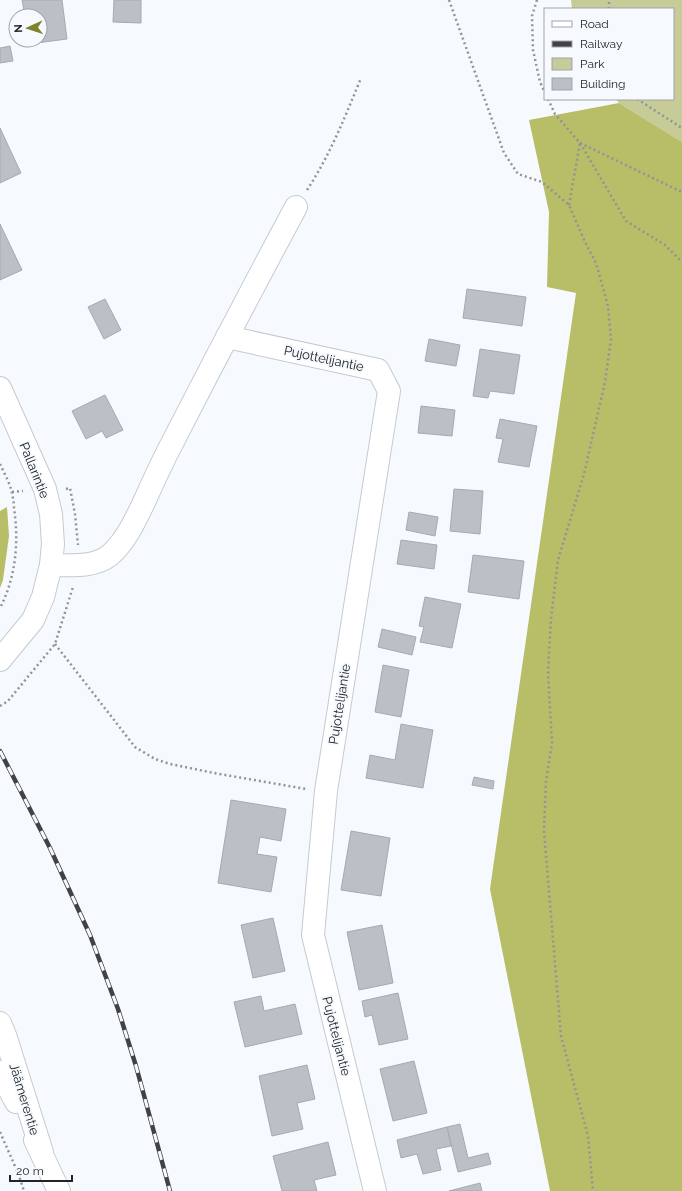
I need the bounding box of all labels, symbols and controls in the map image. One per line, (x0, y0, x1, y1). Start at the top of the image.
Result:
north arrow (8, 8, 48, 48)
legend (544, 8, 674, 100)
text: Road (580, 17, 609, 31)
text: N (12, 24, 25, 33)
text: Railway (580, 37, 623, 51)
text: Park (580, 57, 605, 71)
text: Building (580, 77, 626, 91)
street label: Pujottelijantie (283, 343, 366, 374)
street label: Pallarintie (17, 440, 53, 501)
street label: Pujottelijantie (326, 662, 353, 745)
street label: Pujottelijantie (319, 995, 354, 1078)
street label: Jäämerentie (6, 1061, 43, 1137)
scale bar (10, 1157, 72, 1183)
text: 20 m (16, 1164, 44, 1178)

